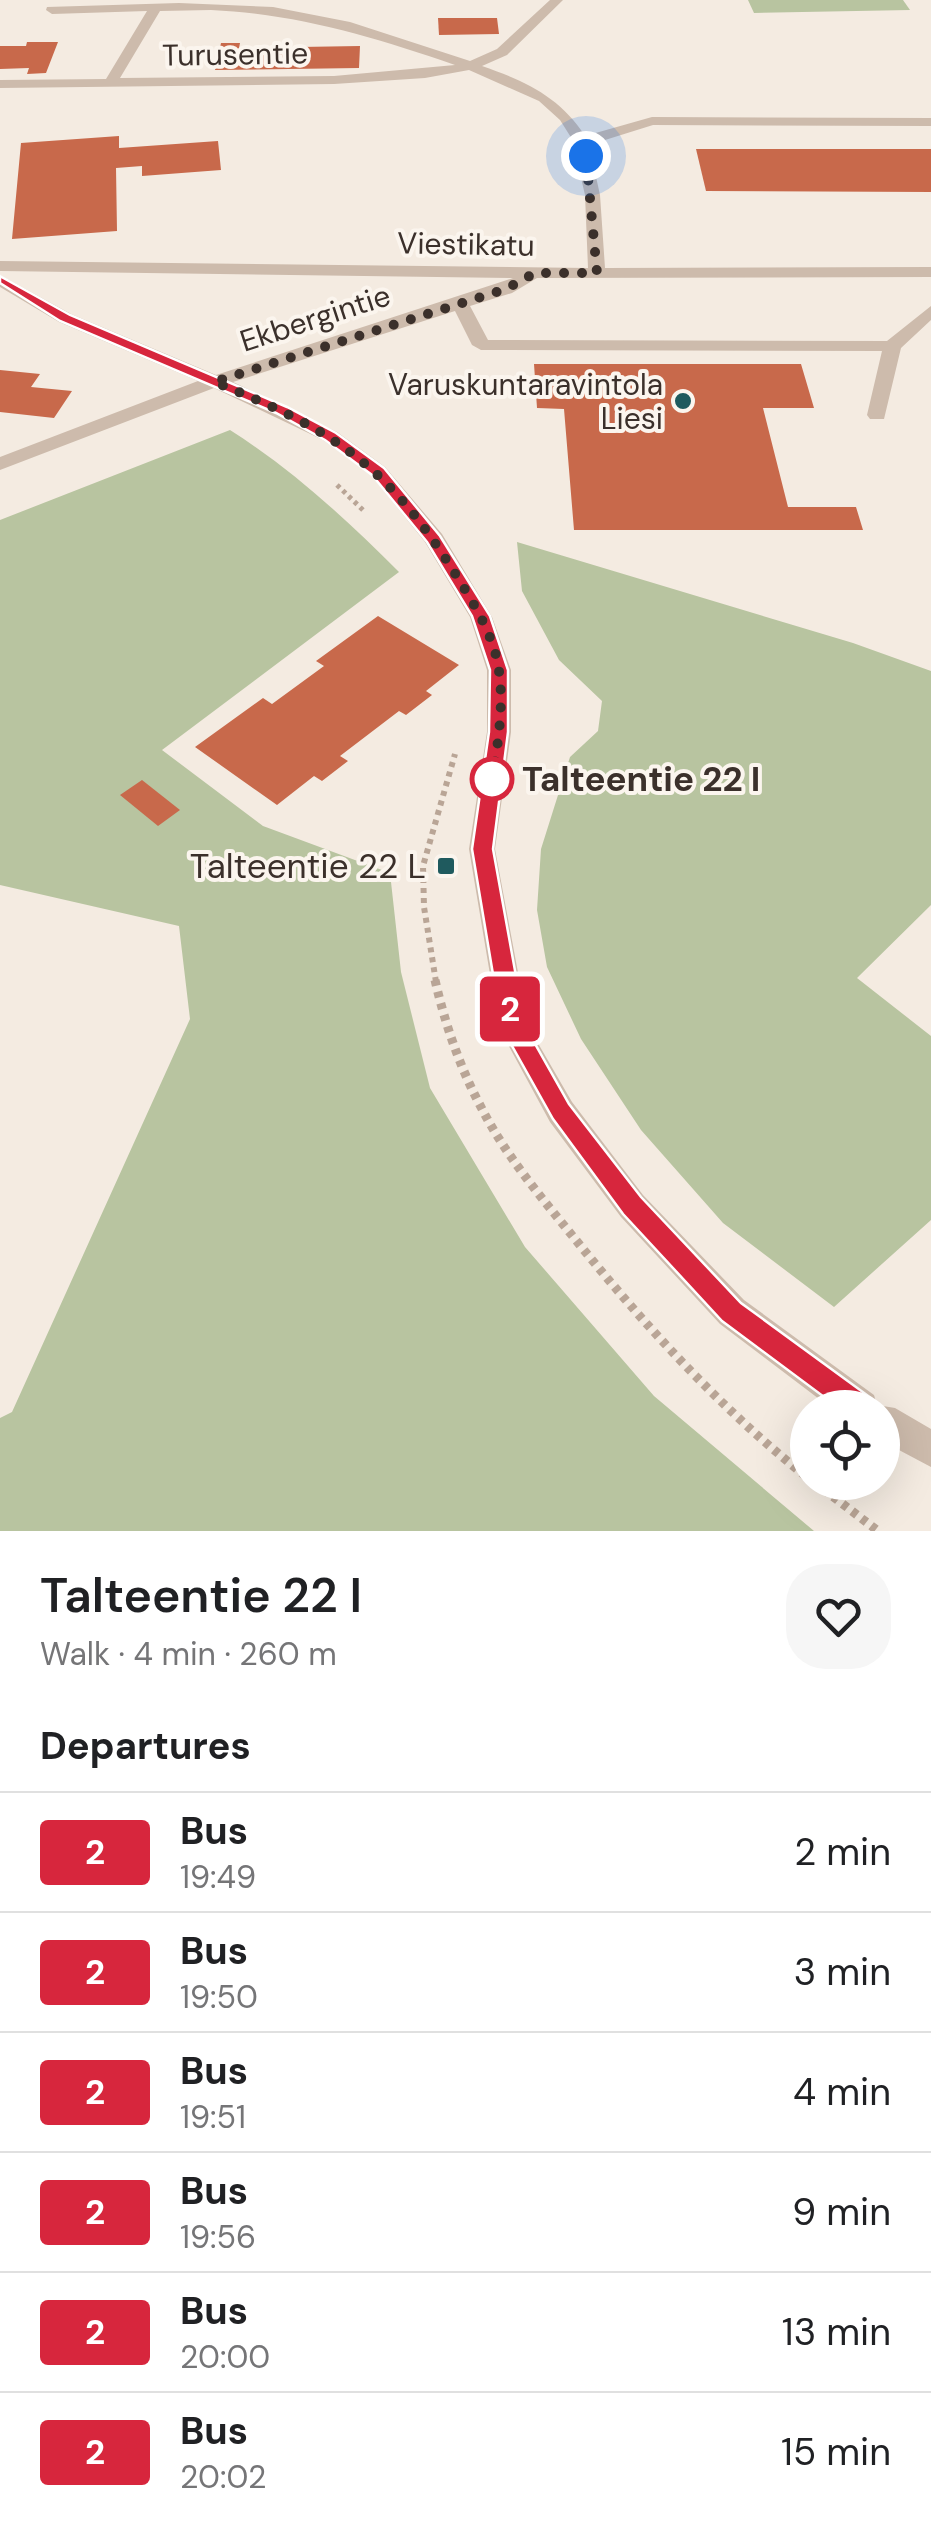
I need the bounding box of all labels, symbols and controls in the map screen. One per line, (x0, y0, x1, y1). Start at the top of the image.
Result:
street label: Turusentie (162, 33, 308, 75)
your location (561, 131, 611, 181)
street label: Viestikatu (397, 223, 535, 265)
street label: Ekbergintie (235, 275, 395, 361)
place label: Varuskuntaravintola Liesi (388, 365, 663, 438)
marker: Varuskuntaravintola Liesi (672, 390, 694, 412)
place label: Talteentie 22 I (522, 756, 760, 802)
marker: Talteentie 22 I (471, 758, 513, 800)
place label: Talteentie 22 L (190, 843, 426, 889)
marker: Talteentie 22 L (435, 855, 457, 877)
line badge: 2 (478, 976, 542, 1042)
text: 2 (500, 986, 520, 1032)
map controls (790, 1390, 900, 1500)
button: locate (790, 1390, 900, 1500)
text: Talteentie 22 I (40, 1564, 362, 1627)
button: heart (786, 1564, 891, 1669)
text: Walk · 4 min · 260 m (40, 1633, 337, 1675)
text: Departures (40, 1721, 251, 1771)
text: Bus (180, 1806, 248, 1856)
text: 2 min (794, 1827, 891, 1877)
text: 2 (85, 1829, 105, 1875)
text: 19:49 (180, 1856, 256, 1898)
text: Bus (180, 1926, 248, 1976)
text: 3 min (794, 1947, 891, 1997)
text: 2 (85, 1949, 105, 1995)
text: 19:50 (180, 1976, 258, 2018)
text: Bus (180, 2046, 248, 2096)
text: 4 min (793, 2067, 891, 2117)
text: 2 (85, 2069, 105, 2115)
text: 19:51 (180, 2096, 246, 2138)
text: Bus (180, 2166, 248, 2216)
text: 9 min (792, 2187, 891, 2237)
text: 2 (85, 2189, 105, 2235)
text: 19:56 (180, 2216, 256, 2258)
text: Bus (180, 2286, 248, 2336)
text: 13 min (782, 2307, 891, 2357)
text: 2 (85, 2309, 105, 2355)
text: 20:00 (180, 2336, 270, 2378)
text: Bus (180, 2406, 248, 2456)
text: 15 min (781, 2427, 891, 2477)
text: 2 (85, 2429, 105, 2475)
text: 20:02 (180, 2456, 266, 2498)

